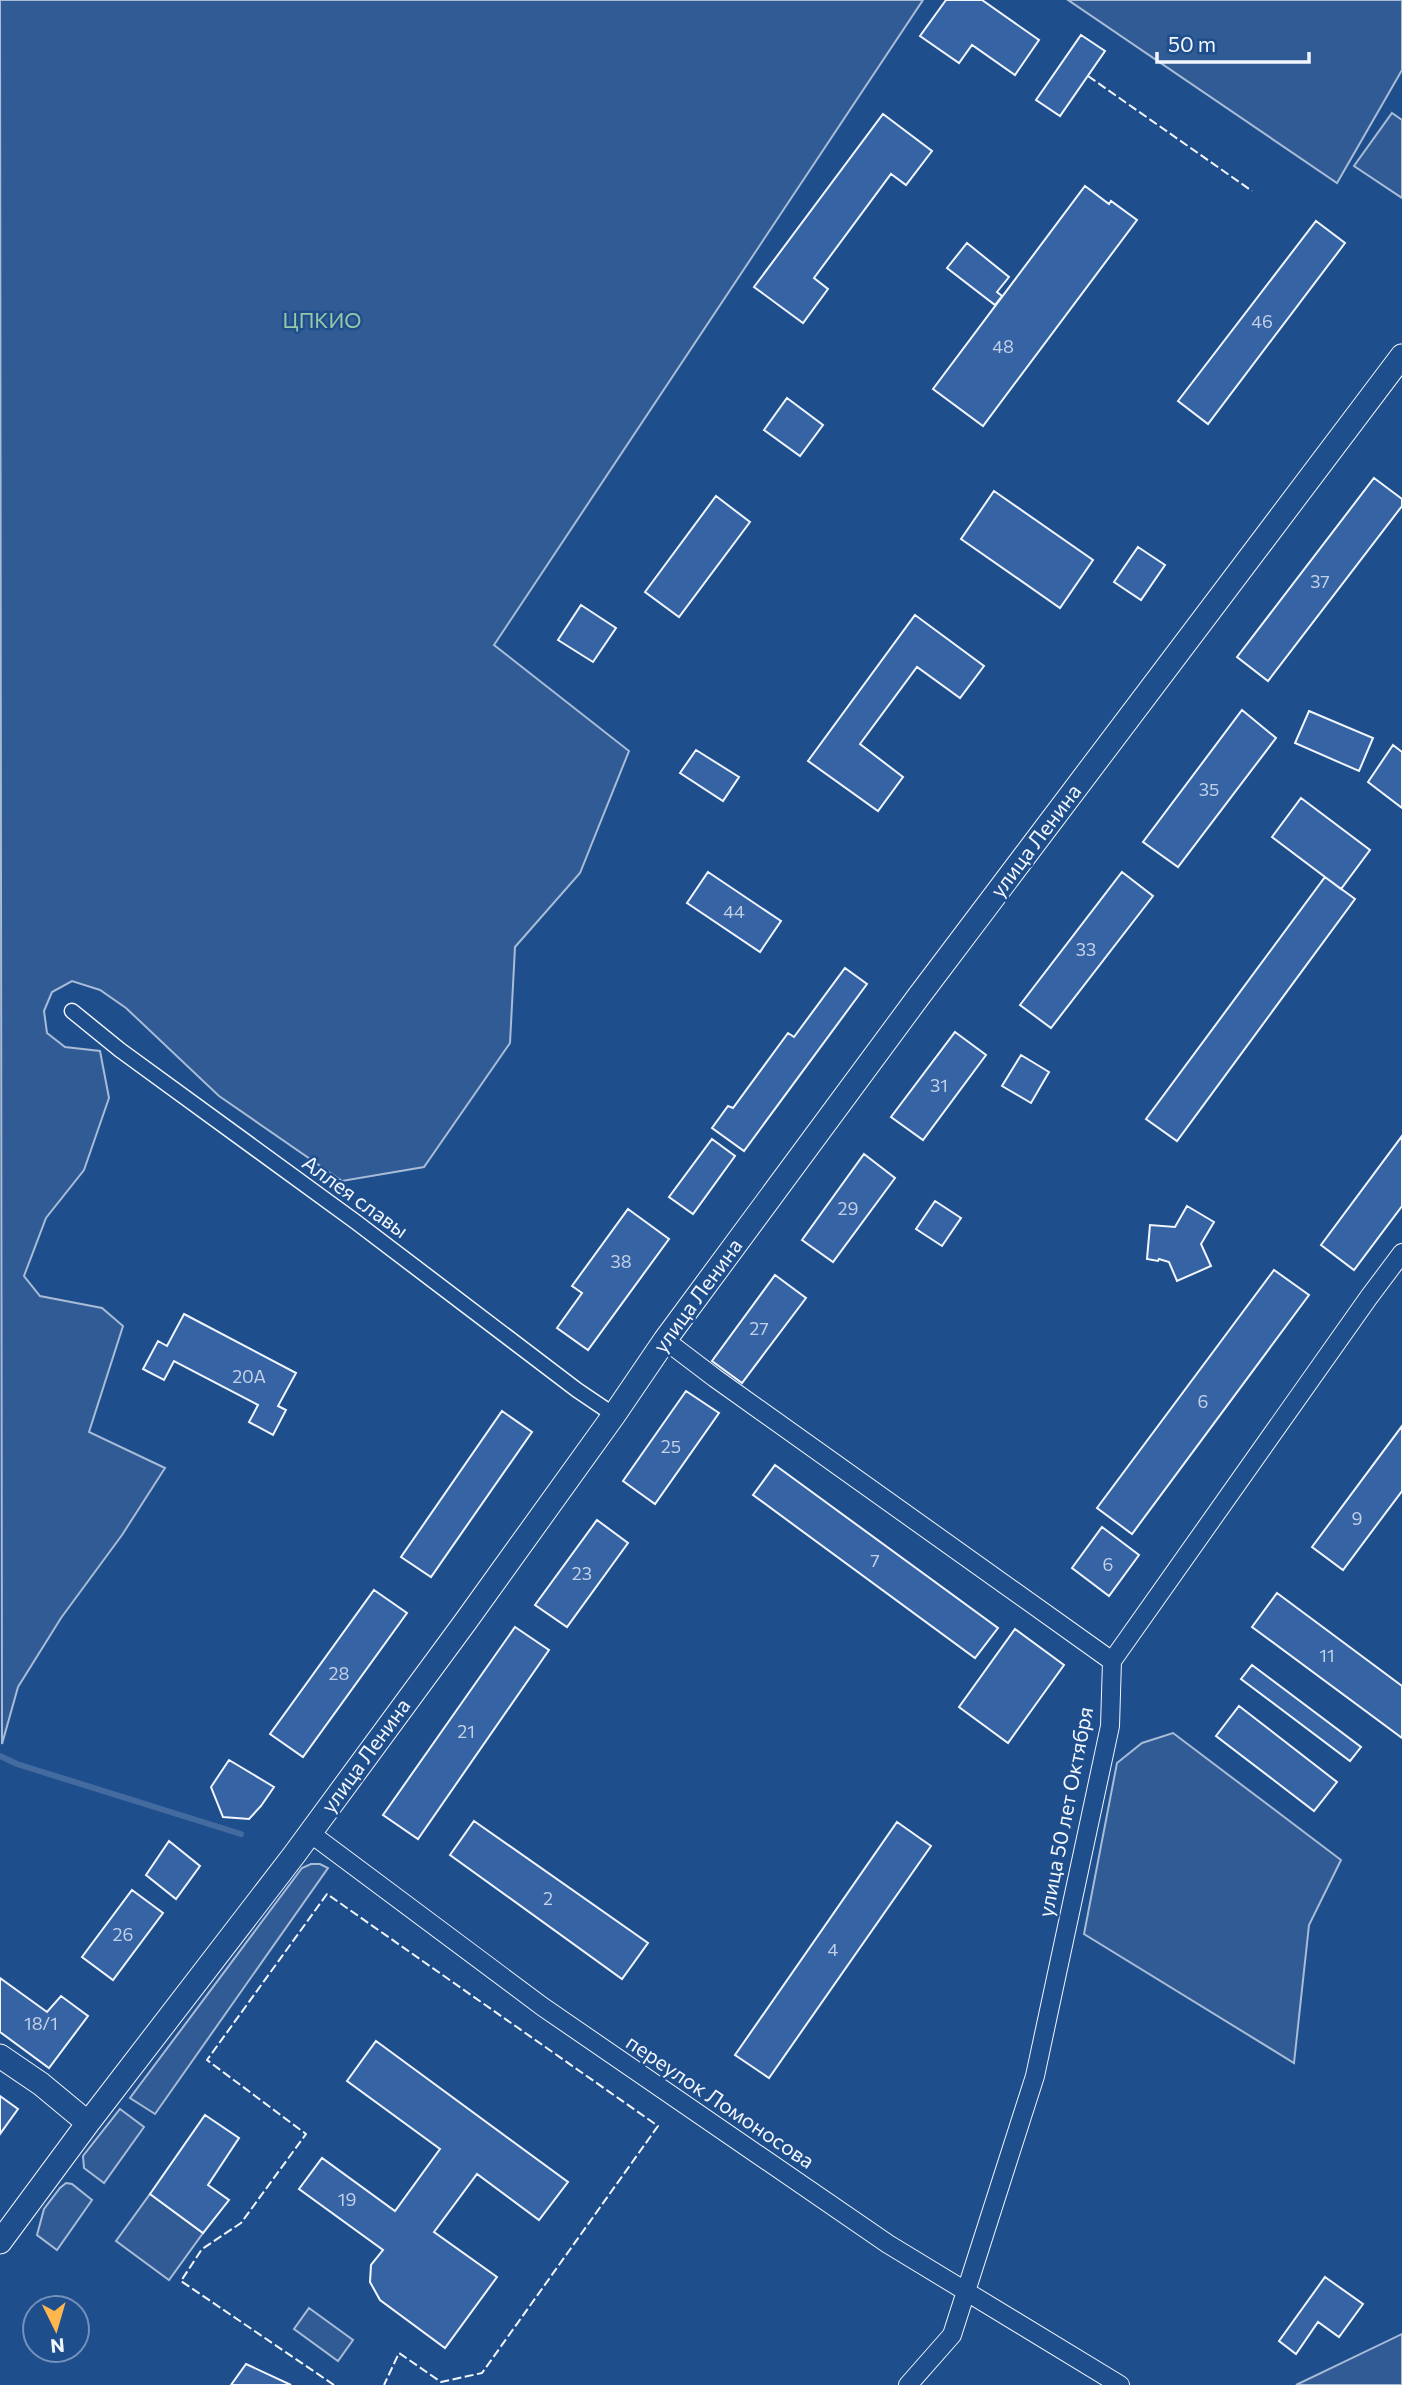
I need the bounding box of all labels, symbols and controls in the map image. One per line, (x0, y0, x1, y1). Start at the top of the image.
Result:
scale bar (1157, 21, 1309, 65)
text: 50 m (1168, 31, 1216, 56)
park label: ЦПКИО (283, 307, 361, 332)
house number: 46 (1251, 310, 1273, 332)
house number: 48 (992, 335, 1014, 357)
house number: 37 (1310, 570, 1330, 592)
house number: 35 (1199, 778, 1219, 800)
street label: улица Ленина (984, 779, 1085, 902)
house number: 44 (723, 900, 745, 922)
house number: 33 (1076, 938, 1096, 960)
house number: 31 (930, 1074, 948, 1096)
street label: Аллея славы (298, 1149, 414, 1243)
house number: 29 (838, 1197, 858, 1219)
street label: улица Ленина (647, 1233, 747, 1357)
house number: 38 (610, 1250, 632, 1272)
house number: 27 (749, 1317, 769, 1339)
house number: 20А (232, 1365, 266, 1387)
house number: 6 (1198, 1390, 1208, 1412)
house number: 25 (661, 1435, 681, 1457)
house number: 9 (1352, 1507, 1362, 1529)
house number: 7 (870, 1549, 880, 1571)
house number: 6 (1103, 1553, 1113, 1575)
house number: 23 (572, 1562, 592, 1584)
house number: 11 (1319, 1644, 1335, 1666)
house number: 28 (329, 1662, 350, 1684)
street label: улица Ленина (315, 1693, 415, 1817)
street label: улица 50 лет Октября (1032, 1704, 1097, 1919)
house number: 21 (457, 1720, 475, 1742)
house number: 2 (543, 1887, 553, 1909)
house number: 26 (113, 1923, 133, 1945)
house number: 4 (828, 1938, 839, 1960)
house number: 18/1 (24, 2012, 58, 2034)
street label: переулок Ломоносова (622, 2028, 820, 2173)
house number: 19 (338, 2188, 356, 2210)
north arrow (21, 2294, 91, 2364)
text: N (49, 2334, 66, 2359)

